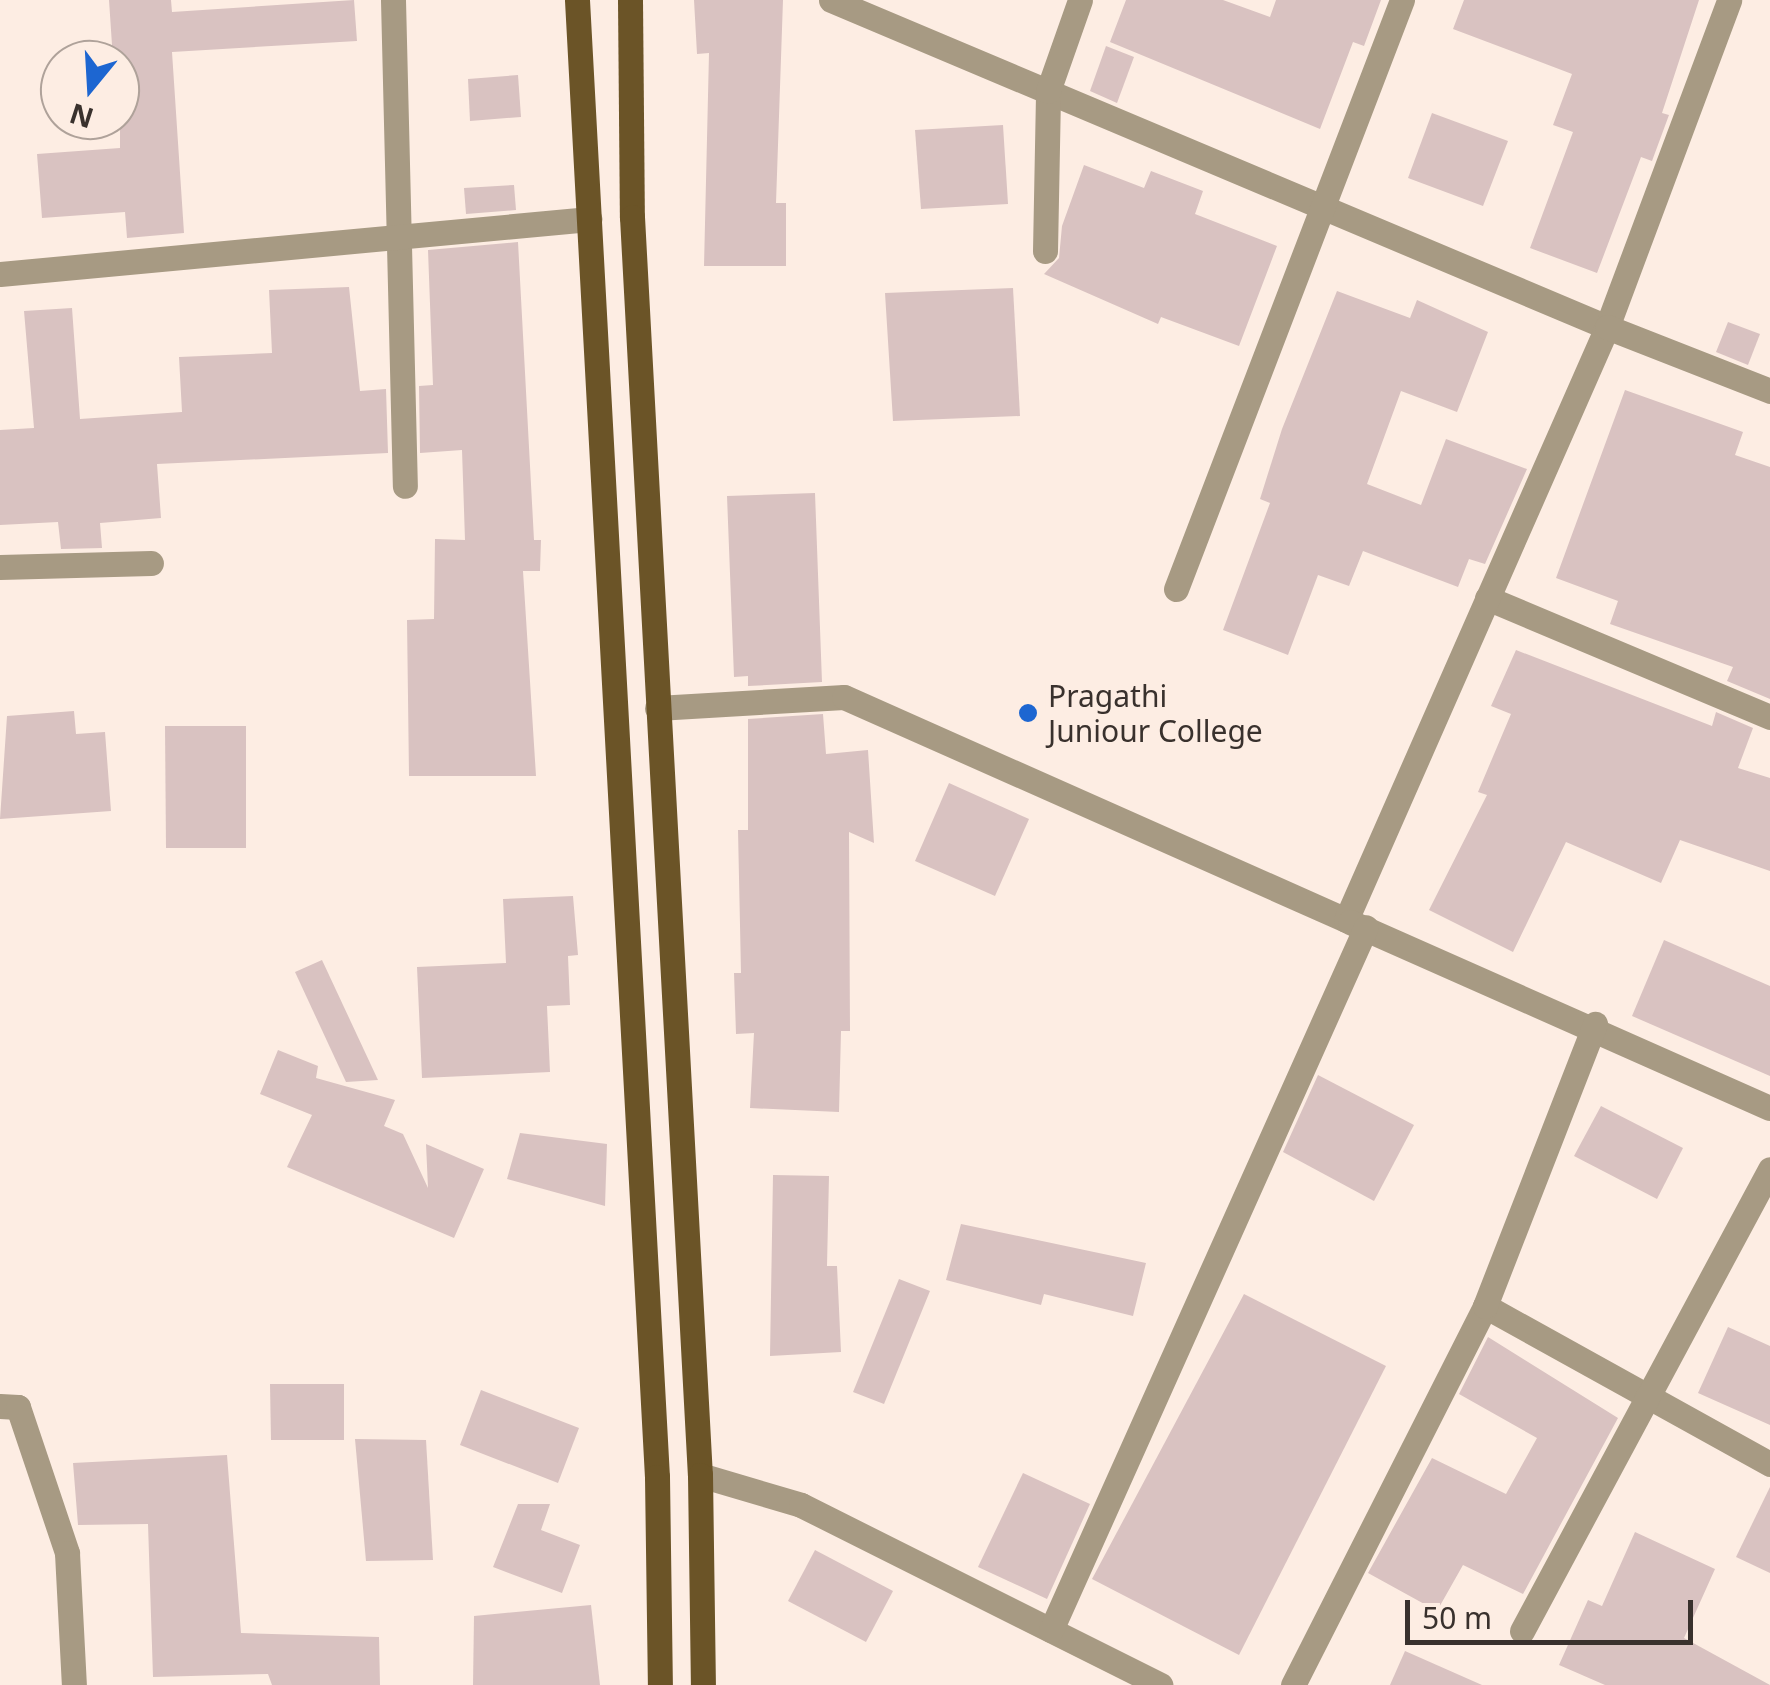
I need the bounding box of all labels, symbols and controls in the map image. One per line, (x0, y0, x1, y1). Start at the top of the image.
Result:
north arrow (40, 40, 140, 140)
text: N (65, 95, 98, 138)
place label: Pragathi Juniour College (1048, 678, 1263, 748)
marker: Pragathi Juniour College (1017, 702, 1039, 724)
scale bar (1410, 1580, 1698, 1642)
text: 50 m (1422, 1597, 1492, 1638)

